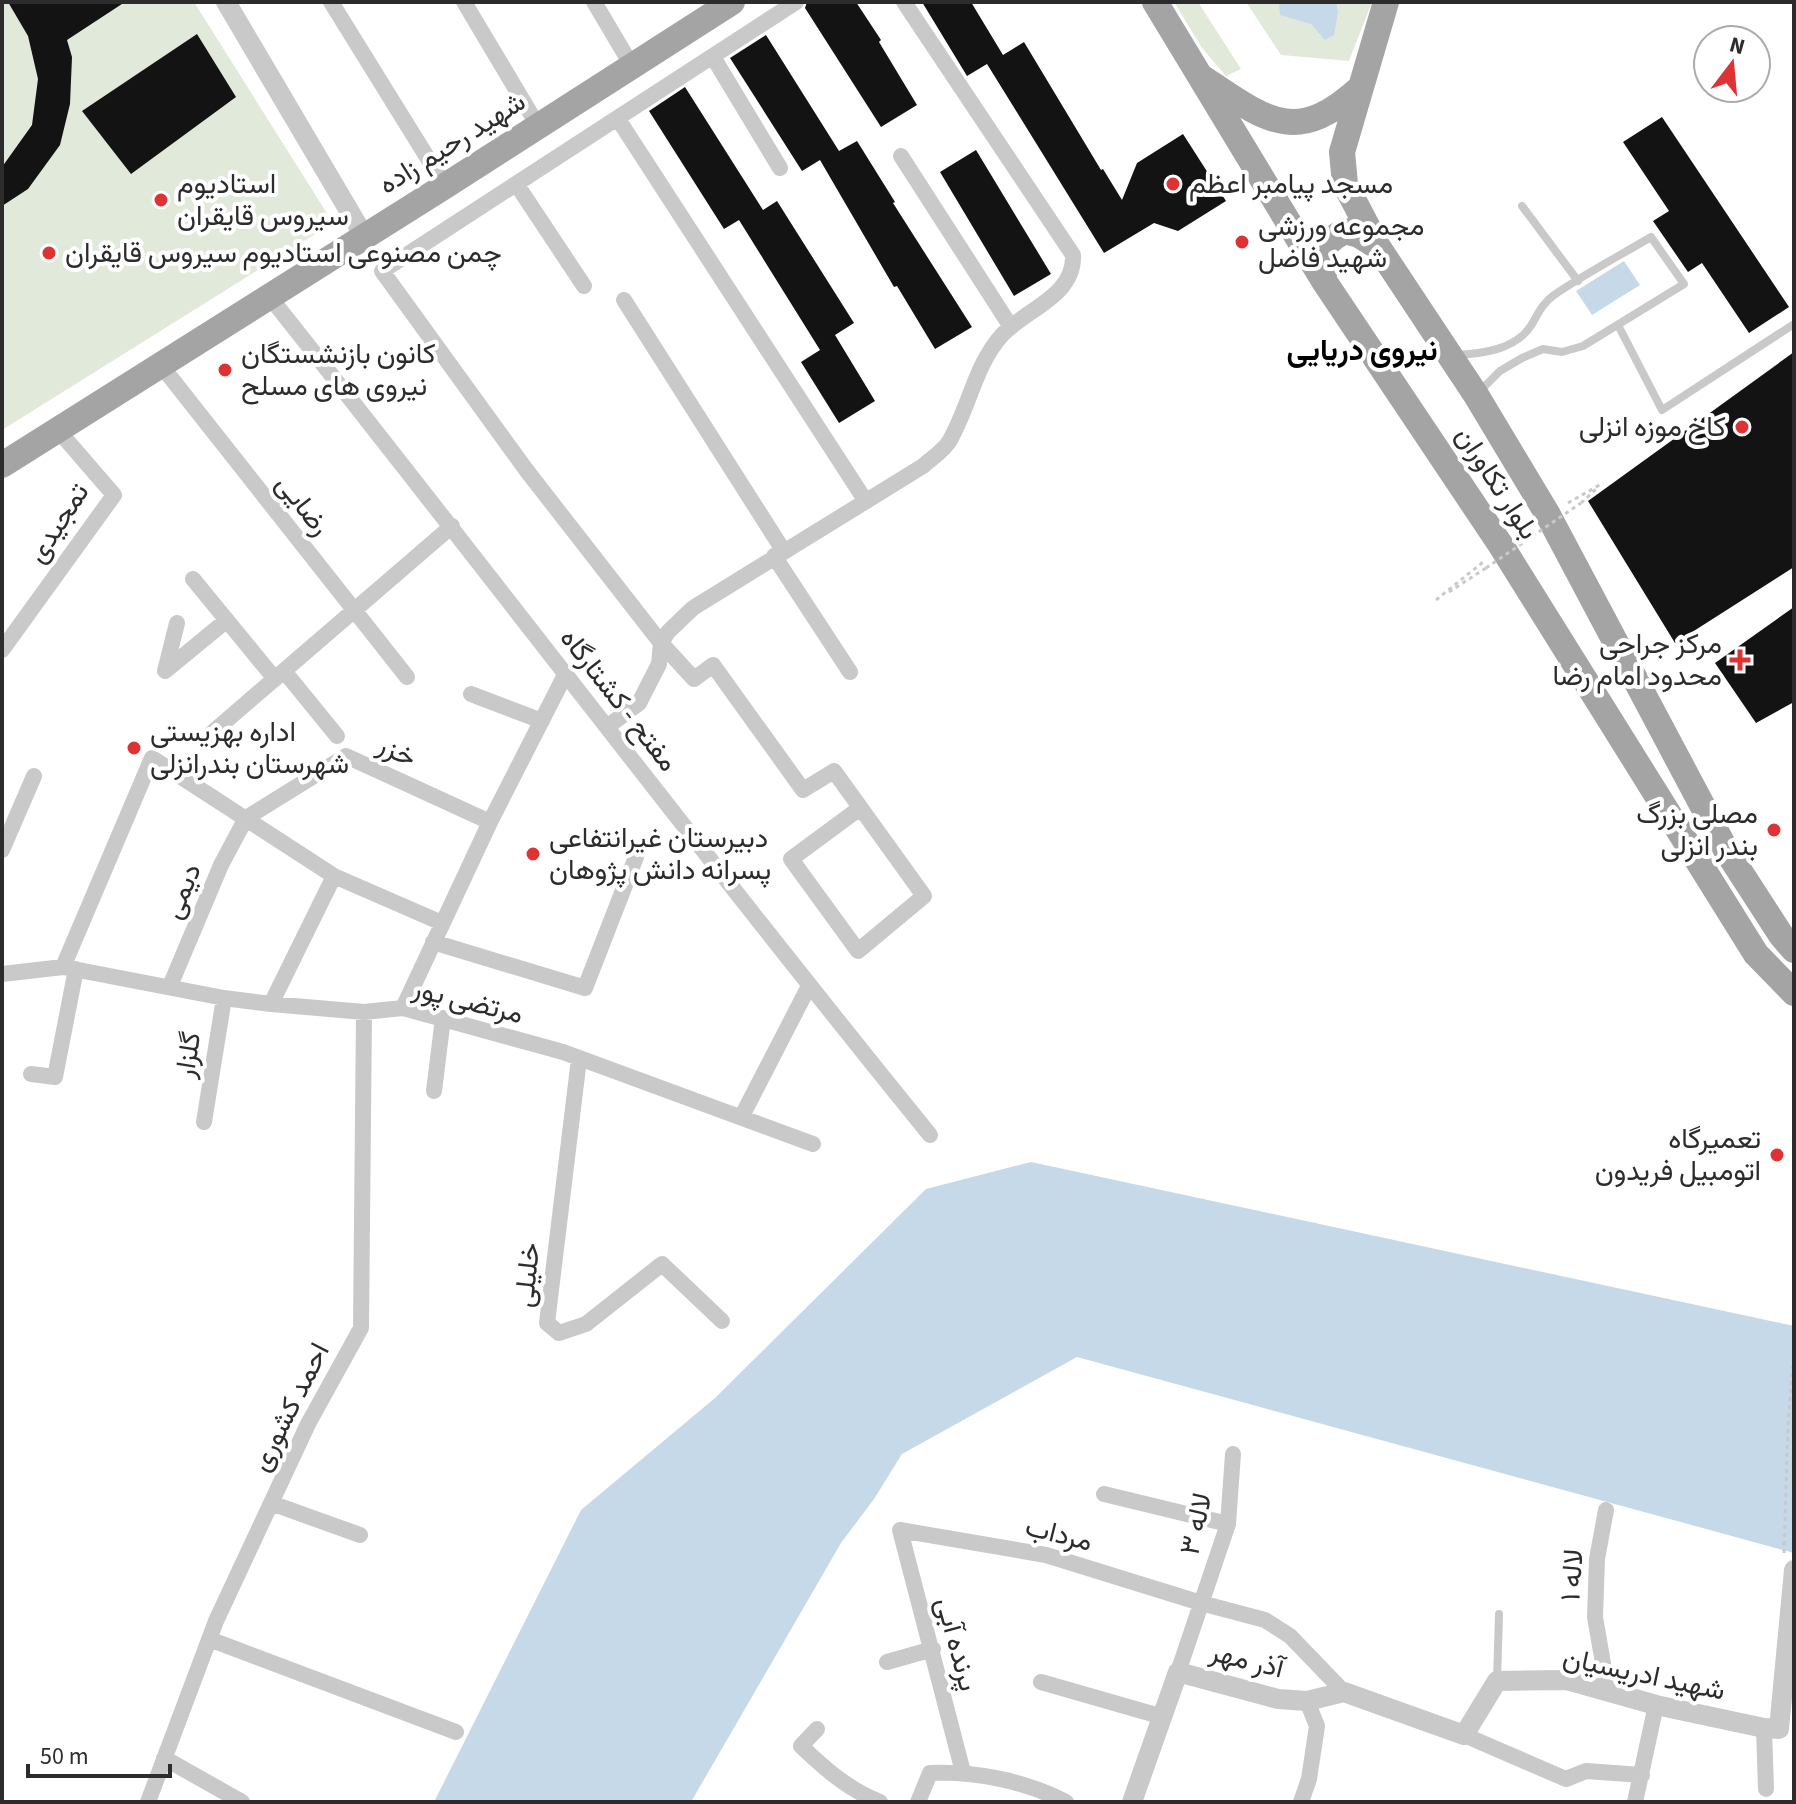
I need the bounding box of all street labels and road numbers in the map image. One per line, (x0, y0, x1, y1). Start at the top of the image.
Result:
street label: شهید رحیم زاده (371, 82, 533, 204)
street label: بلوار تکاوران (1445, 419, 1549, 547)
street label: رضایی (266, 466, 340, 544)
street label: تمجیدی (17, 475, 99, 571)
street label: مفتح - کشتارگاه (550, 620, 688, 780)
street label: خزر (370, 724, 423, 777)
street label: دیمی (152, 857, 212, 925)
street label: مرتضی پور (408, 968, 527, 1034)
street label: گلزار (164, 1029, 211, 1082)
street label: خلیلی (504, 1241, 550, 1309)
street label: احمد کشوری (240, 1336, 340, 1478)
street label: لاله ۳ (1169, 1489, 1223, 1559)
street label: مرداب (1021, 1506, 1097, 1562)
street label: لاله ۱ (1550, 1548, 1594, 1602)
street label: پرنده آبی (925, 1593, 989, 1695)
street label: آذر مهر (1205, 1631, 1291, 1689)
street label: شهید ادریسیان (1559, 1637, 1729, 1711)

